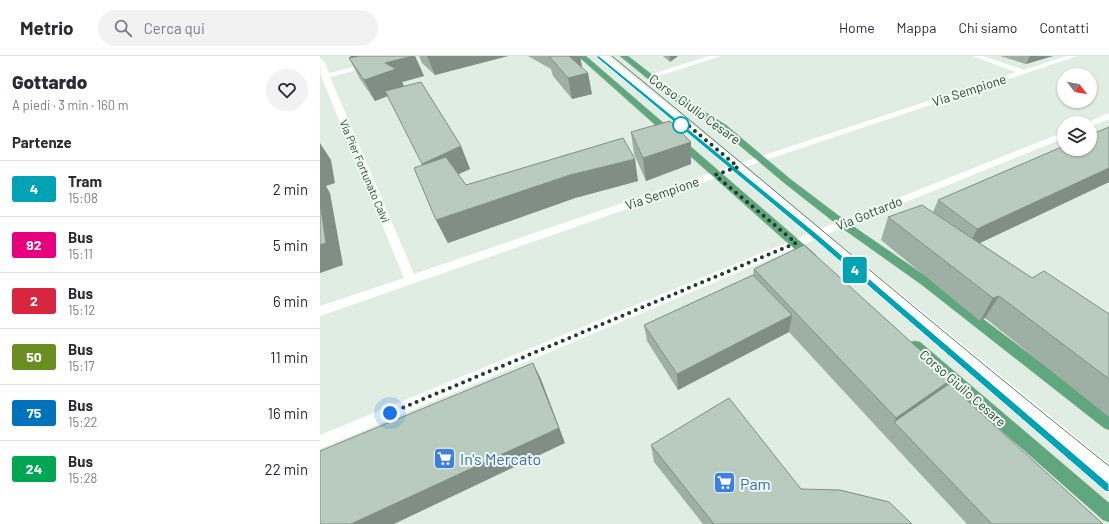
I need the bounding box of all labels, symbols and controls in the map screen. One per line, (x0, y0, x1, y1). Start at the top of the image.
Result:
search box (98, 10, 378, 46)
text: Metrio (20, 16, 74, 39)
icon: search (112, 17, 134, 39)
text: Cerca qui (144, 19, 205, 37)
text: Home (839, 19, 875, 36)
text: Mappa (897, 19, 936, 36)
text: Chi siamo (958, 19, 1017, 36)
text: Contatti (1039, 19, 1089, 36)
north arrow (1057, 68, 1097, 108)
map controls (1057, 68, 1097, 156)
button: heart (266, 69, 308, 111)
text: Gottardo (12, 70, 87, 93)
street label: Corso Giulio Cesare (646, 70, 744, 148)
street label: Via Sempione (930, 70, 1008, 109)
text: A piedi · 3 min · 160 m (12, 97, 129, 113)
unlabelled marker (672, 116, 690, 134)
button: layers (1057, 116, 1097, 156)
street label: Via Pier Fortunato Calvi (337, 118, 393, 225)
text: Partenze (12, 133, 72, 151)
text: Tram (68, 172, 102, 190)
street label: Via Sempione (623, 173, 701, 213)
text: 4 (30, 180, 38, 197)
text: 2 min (273, 180, 308, 198)
text: 15:08 (68, 190, 98, 206)
street label: Via Gottardo (833, 192, 905, 234)
text: Bus (68, 228, 93, 246)
text: 92 (26, 236, 42, 253)
text: 5 min (273, 236, 308, 254)
text: 15:11 (68, 246, 93, 262)
line badge: 4 (842, 257, 868, 283)
text: 4 (851, 261, 859, 278)
text: Bus (68, 284, 93, 302)
text: 2 (30, 292, 38, 309)
text: 6 min (273, 292, 308, 310)
text: 15:12 (68, 302, 95, 318)
text: Bus (68, 340, 93, 358)
street label: Corso Giulio Cesare (917, 346, 1009, 430)
text: 50 (26, 348, 42, 365)
text: 11 min (270, 348, 308, 366)
text: 15:17 (68, 358, 94, 374)
text: Bus (68, 396, 93, 414)
your location (380, 403, 400, 423)
text: 75 (27, 404, 41, 421)
text: 16 min (268, 404, 308, 422)
text: 15:22 (68, 414, 98, 430)
supermarket icon: In's Mercato (431, 445, 457, 471)
place label: In's Mercato (460, 449, 541, 468)
text: Bus (68, 452, 93, 470)
text: 24 (26, 460, 42, 477)
text: 22 min (265, 460, 308, 478)
text: 15:28 (68, 470, 97, 486)
supermarket icon: Pam (712, 470, 738, 496)
place label: Pam (740, 474, 771, 493)

